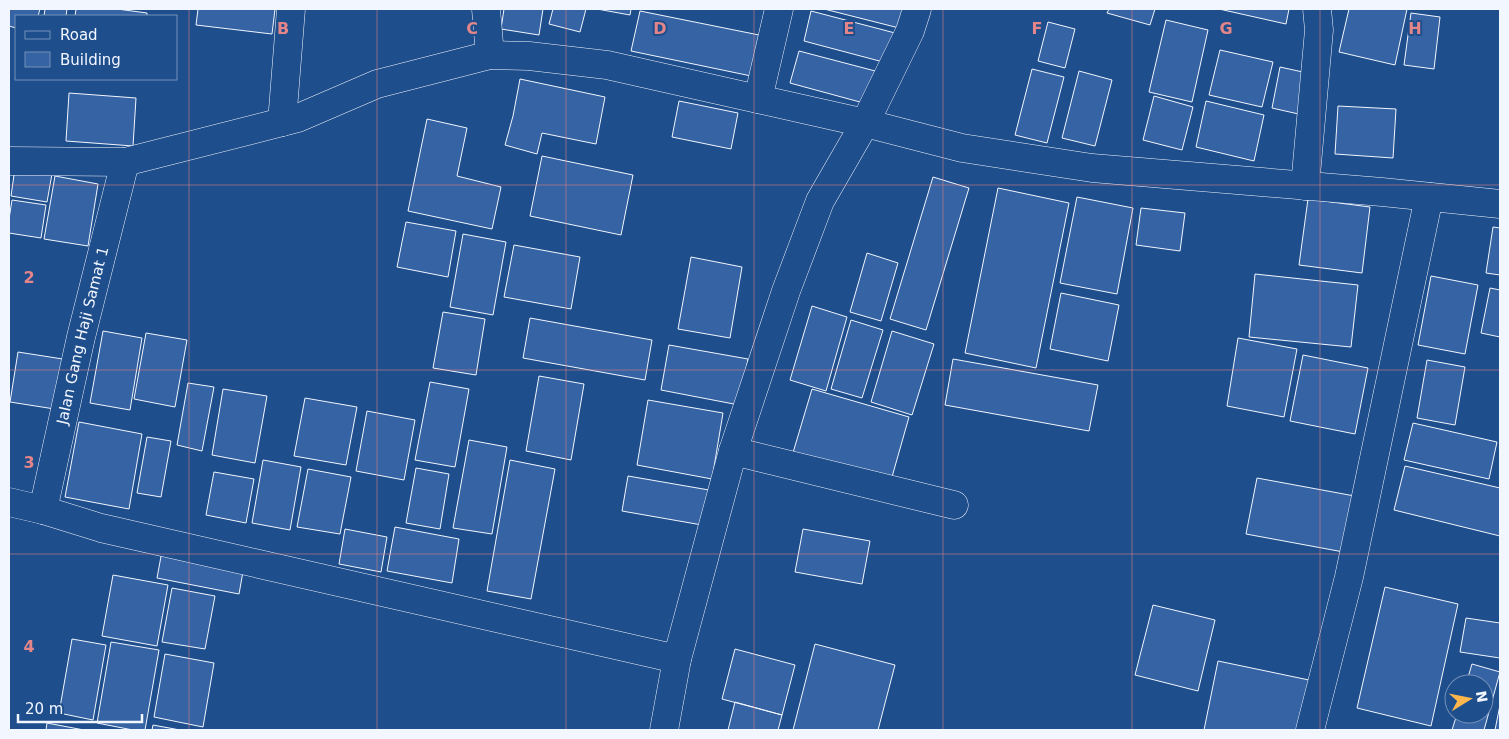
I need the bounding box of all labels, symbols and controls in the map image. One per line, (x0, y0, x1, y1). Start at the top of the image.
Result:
legend (15, 15, 178, 80)
text: B (277, 19, 289, 38)
text: C (466, 19, 478, 38)
text: D (653, 19, 667, 38)
text: E (844, 19, 854, 38)
text: F (1032, 19, 1042, 38)
text: G (1219, 19, 1233, 38)
text: H (1408, 19, 1422, 38)
text: Road (60, 26, 98, 44)
text: Building (60, 51, 121, 69)
street label: Jalan Gang Haji Samat 1 (53, 245, 112, 427)
text: 2 (23, 268, 35, 287)
text: 3 (23, 453, 35, 472)
text: 4 (23, 637, 35, 656)
north arrow (1444, 674, 1494, 724)
text: N (1473, 690, 1491, 704)
scale bar (18, 692, 141, 724)
text: 20 m (25, 700, 63, 718)

